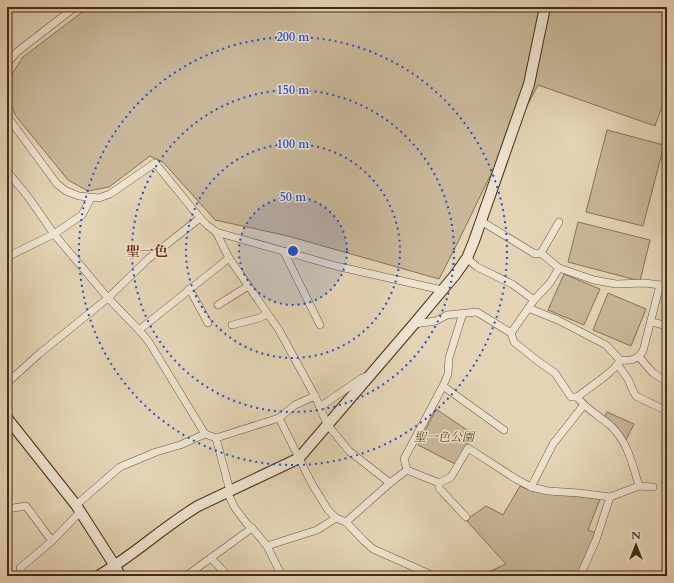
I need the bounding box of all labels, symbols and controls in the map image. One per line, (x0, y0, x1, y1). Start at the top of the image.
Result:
text: 200 m (277, 29, 310, 45)
text: 150 m (277, 82, 310, 98)
text: 100 m (277, 136, 310, 152)
text: 50 m (280, 189, 307, 205)
district label: 聖一色 (126, 242, 168, 261)
centre of rings (286, 244, 300, 258)
park label: 聖一色公園 (414, 429, 476, 445)
north arrow (616, 525, 656, 565)
text: N (631, 528, 641, 543)

